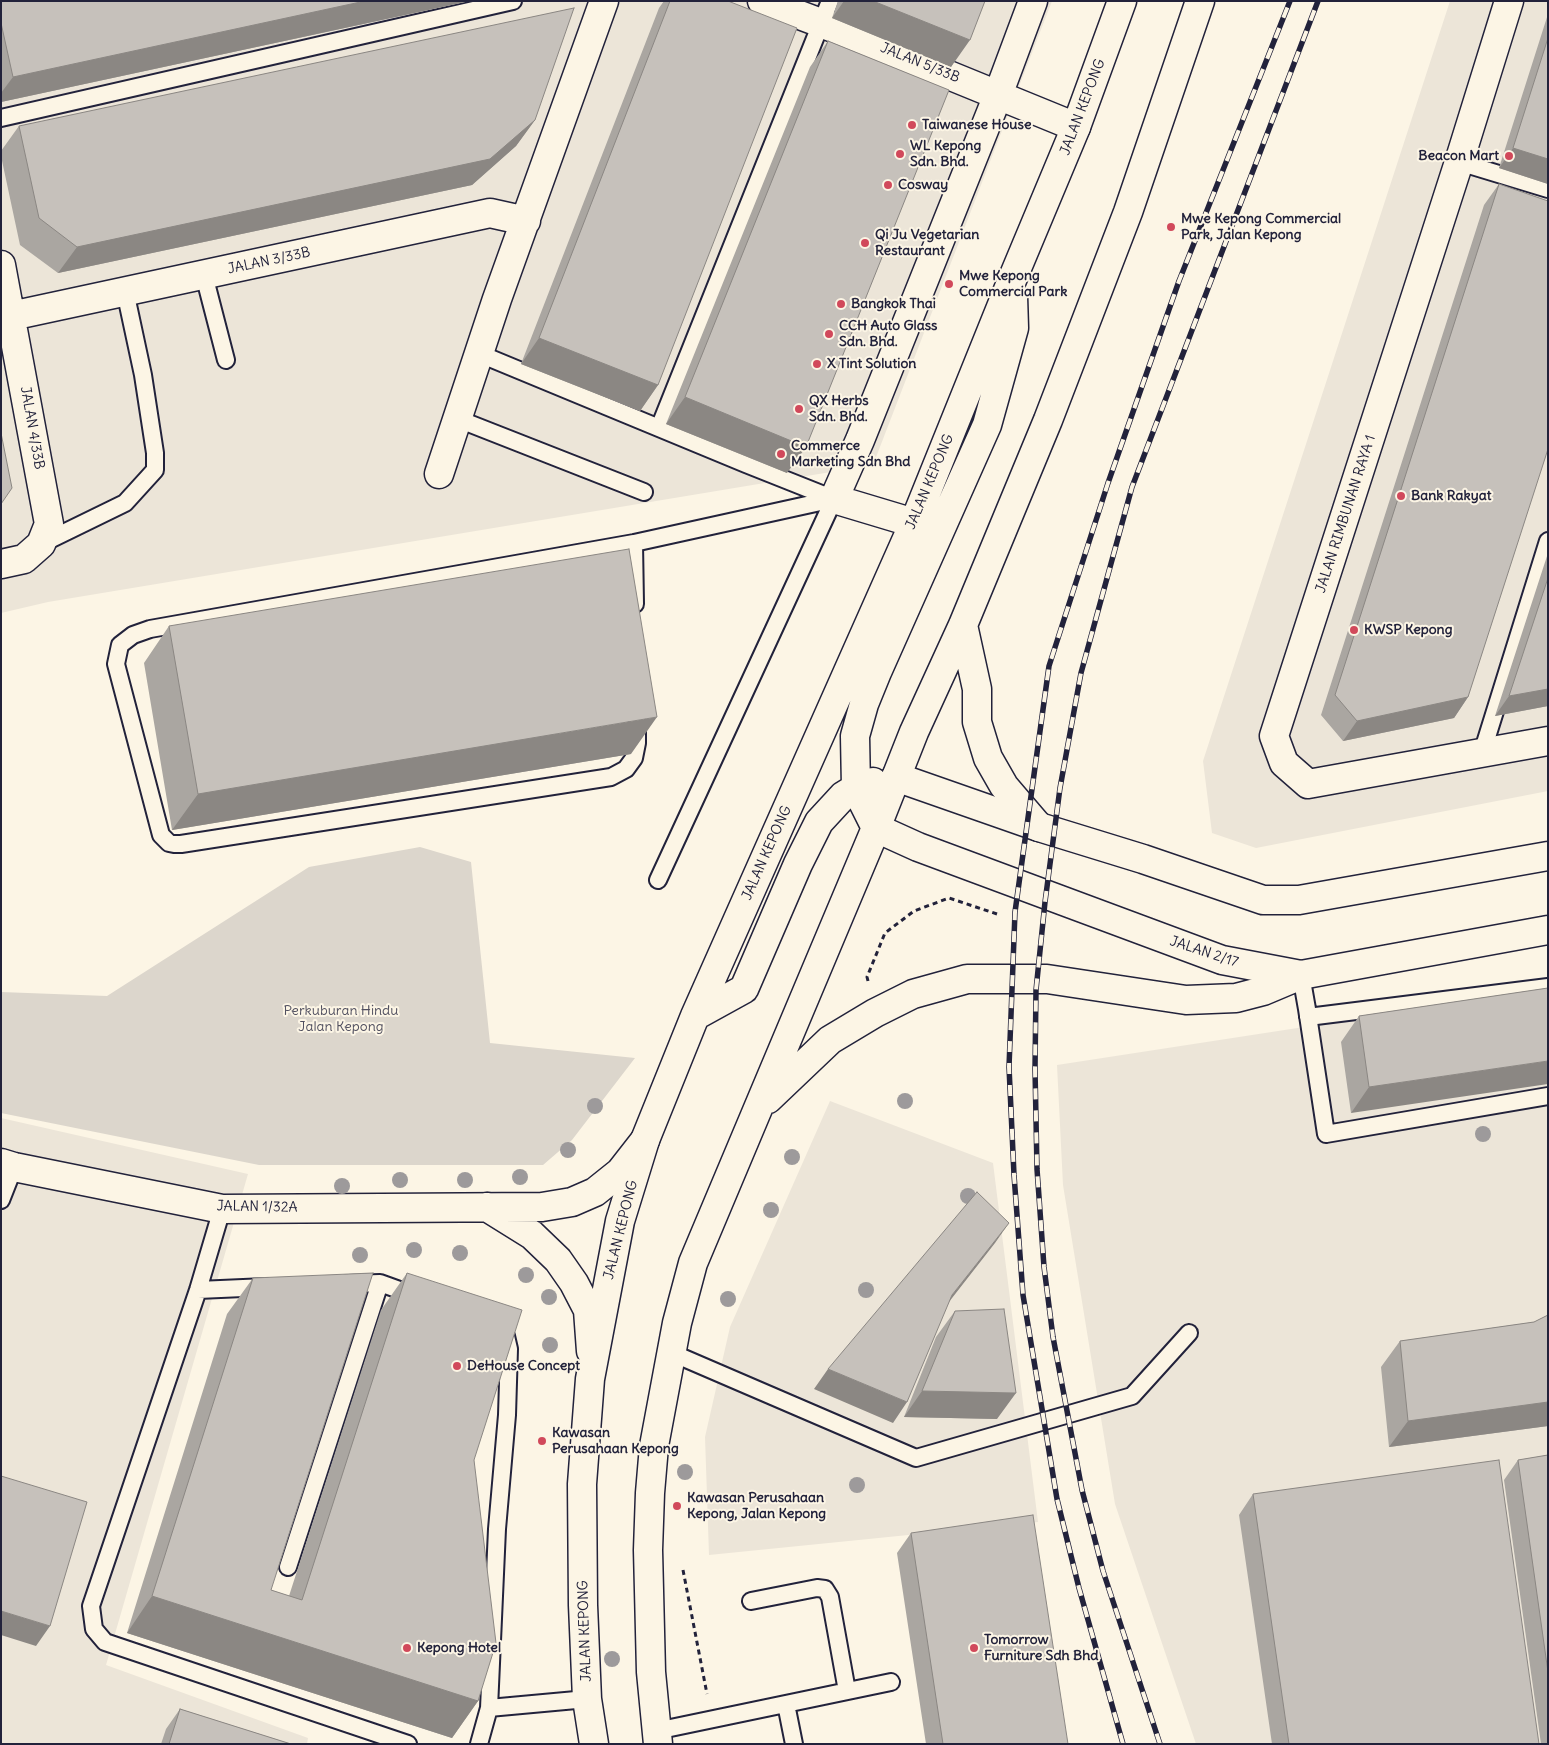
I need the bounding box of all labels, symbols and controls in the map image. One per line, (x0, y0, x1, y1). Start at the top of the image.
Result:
street label: JALAN 5/33B (878, 39, 962, 87)
street label: JALAN KEPONG (1057, 57, 1109, 157)
place label: Taiwanese House (922, 117, 1031, 133)
marker: Taiwanese House (906, 119, 918, 131)
place label: WL Kepong Sdn. Bhd. (910, 138, 981, 170)
marker: WL Kepong Sdn. Bhd. (894, 148, 906, 160)
place label: Beacon Mart (1418, 148, 1499, 164)
marker: Beacon Mart (1503, 150, 1515, 162)
place label: Cosway (898, 177, 948, 193)
marker: Cosway (882, 179, 894, 191)
place label: Mwe Kepong Commercial Park, Jalan Kepong (1181, 211, 1341, 243)
marker: Mwe Kepong Commercial Park, Jalan Kepong (1165, 221, 1177, 233)
place label: Qi Ju Vegetarian Restaurant (875, 227, 979, 260)
marker: Qi Ju Vegetarian Restaurant (859, 237, 871, 249)
street label: JALAN 3/33B (226, 244, 312, 278)
place label: Mwe Kepong Commercial Park (959, 268, 1067, 300)
marker: Mwe Kepong Commercial Park (943, 278, 955, 290)
place label: Bangkok Thai (851, 296, 936, 312)
marker: Bangkok Thai (835, 298, 847, 310)
place label: CCH Auto Glass Sdn. Bhd. (839, 318, 937, 351)
marker: CCH Auto Glass Sdn. Bhd. (823, 328, 835, 340)
place label: X Tint Solution (827, 356, 916, 372)
marker: X Tint Solution (811, 358, 823, 370)
street label: JALAN 4/33B (16, 385, 48, 471)
place label: QX Herbs Sdn. Bhd. (809, 393, 869, 426)
marker: QX Herbs Sdn. Bhd. (793, 403, 805, 415)
street label: JALAN KEPONG (902, 432, 958, 532)
street label: JALAN RIMBUNAN RAYA 1 (1313, 433, 1379, 595)
place label: Commerce Marketing Sdn Bhd (791, 438, 911, 471)
marker: Commerce Marketing Sdn Bhd (775, 448, 787, 460)
place label: Bank Rakyat (1411, 488, 1491, 504)
marker: Bank Rakyat (1395, 490, 1407, 502)
place label: KWSP Kepong (1364, 622, 1453, 638)
marker: KWSP Kepong (1348, 624, 1360, 636)
street label: JALAN KEPONG (739, 803, 795, 903)
street label: JALAN 2/17 (1168, 933, 1240, 971)
park label: Perkuburan Hindu Jalan Kepong (283, 1003, 399, 1036)
street label: JALAN KEPONG (601, 1179, 641, 1281)
street label: JALAN 1/32A (216, 1198, 298, 1216)
place label: DeHouse Concept (467, 1358, 580, 1374)
marker: DeHouse Concept (451, 1360, 463, 1372)
place label: Kawasan Perusahaan Kepong (552, 1425, 679, 1458)
marker: Kawasan Perusahaan Kepong (536, 1435, 548, 1447)
place label: Kawasan Perusahaan Kepong, Jalan Kepong (687, 1490, 826, 1522)
marker: Kawasan Perusahaan Kepong, Jalan Kepong (671, 1500, 683, 1512)
street label: JALAN KEPONG (575, 1580, 595, 1682)
place label: Tomorrow Furniture Sdh Bhd (984, 1632, 1099, 1664)
place label: Kepong Hotel (417, 1640, 501, 1656)
marker: Kepong Hotel (401, 1642, 413, 1654)
marker: Tomorrow Furniture Sdh Bhd (968, 1642, 980, 1654)

